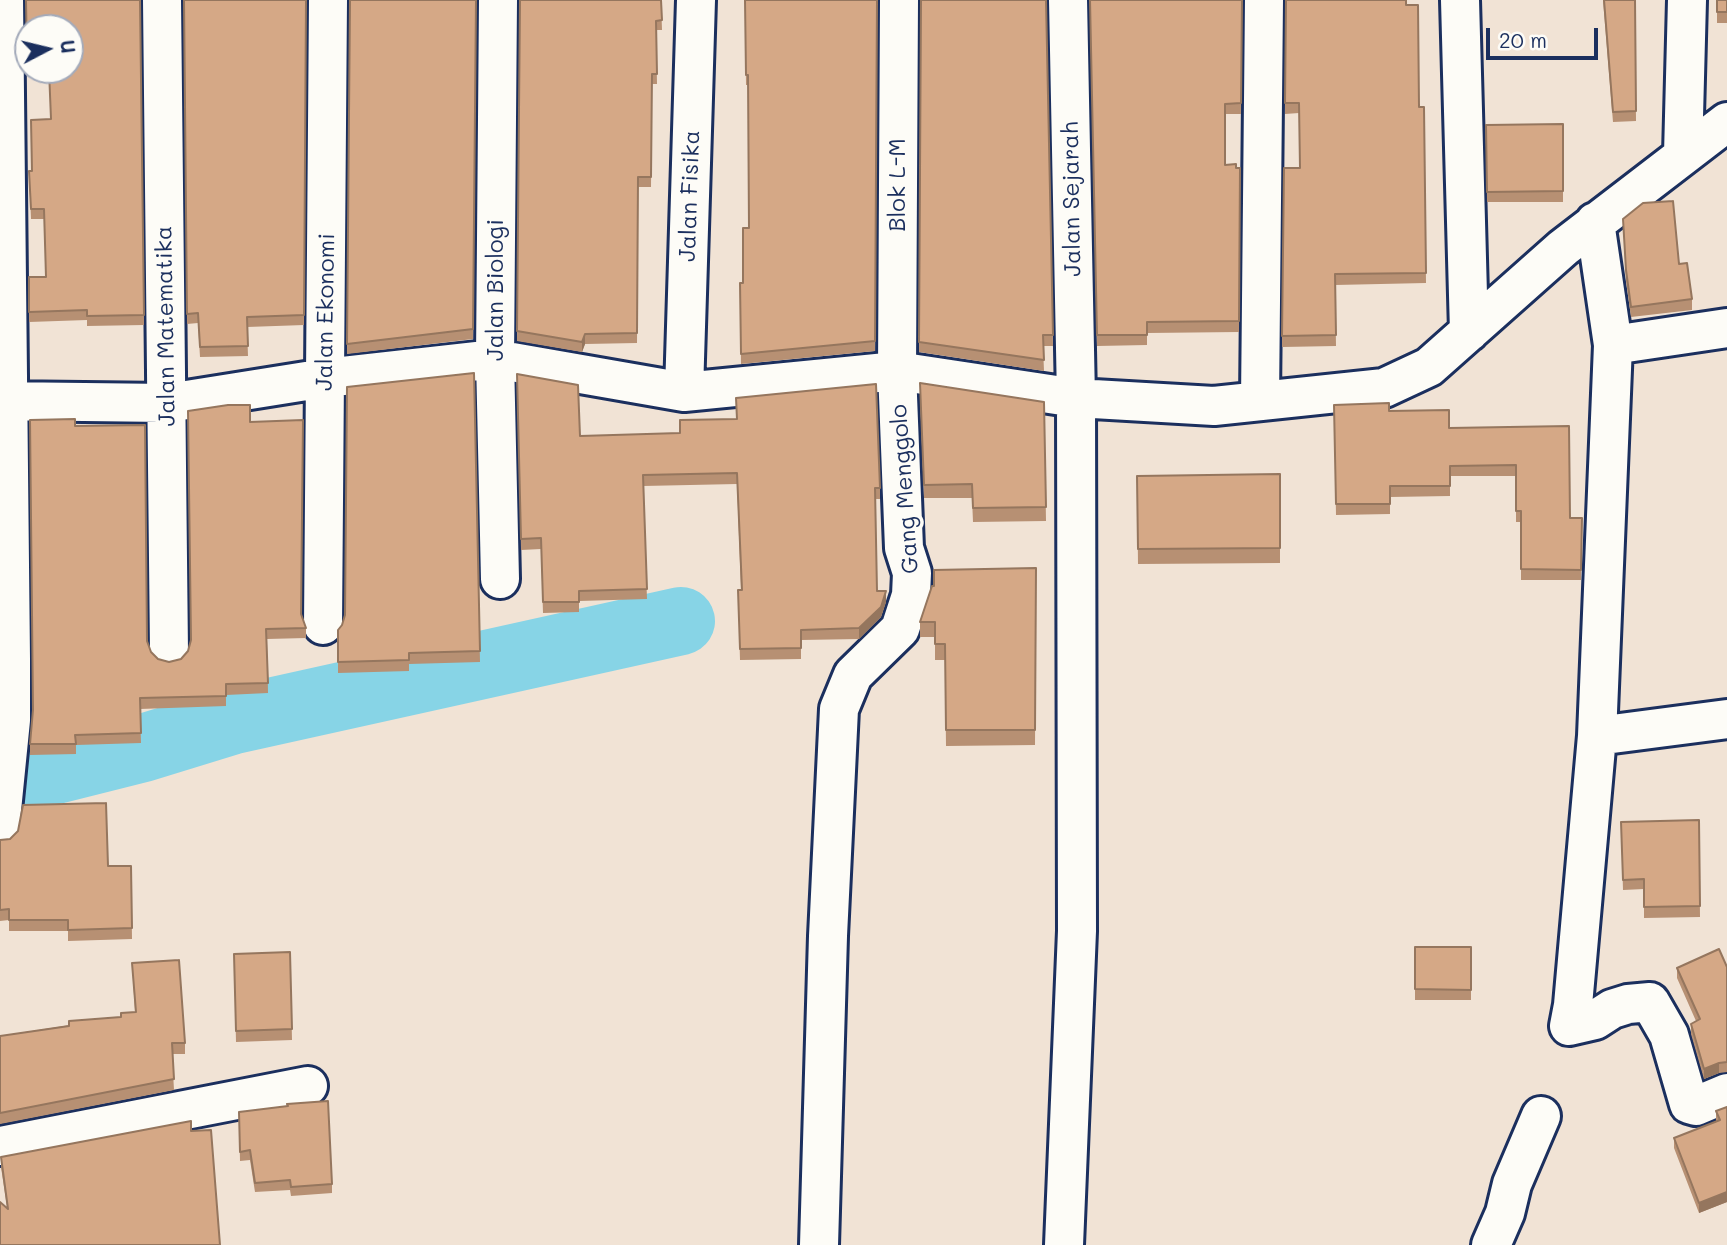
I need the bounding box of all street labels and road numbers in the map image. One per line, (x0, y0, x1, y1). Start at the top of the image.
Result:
street label: Jalan Sejarah (1057, 121, 1087, 277)
street label: Jalan Fisika (674, 130, 706, 262)
street label: Blok L-M (884, 138, 912, 232)
street label: Jalan Biologi (482, 219, 510, 361)
street label: Jalan Matematika (150, 226, 182, 426)
street label: Jalan Ekonomi (311, 233, 341, 391)
street label: Gang Menggolo (885, 403, 925, 575)

